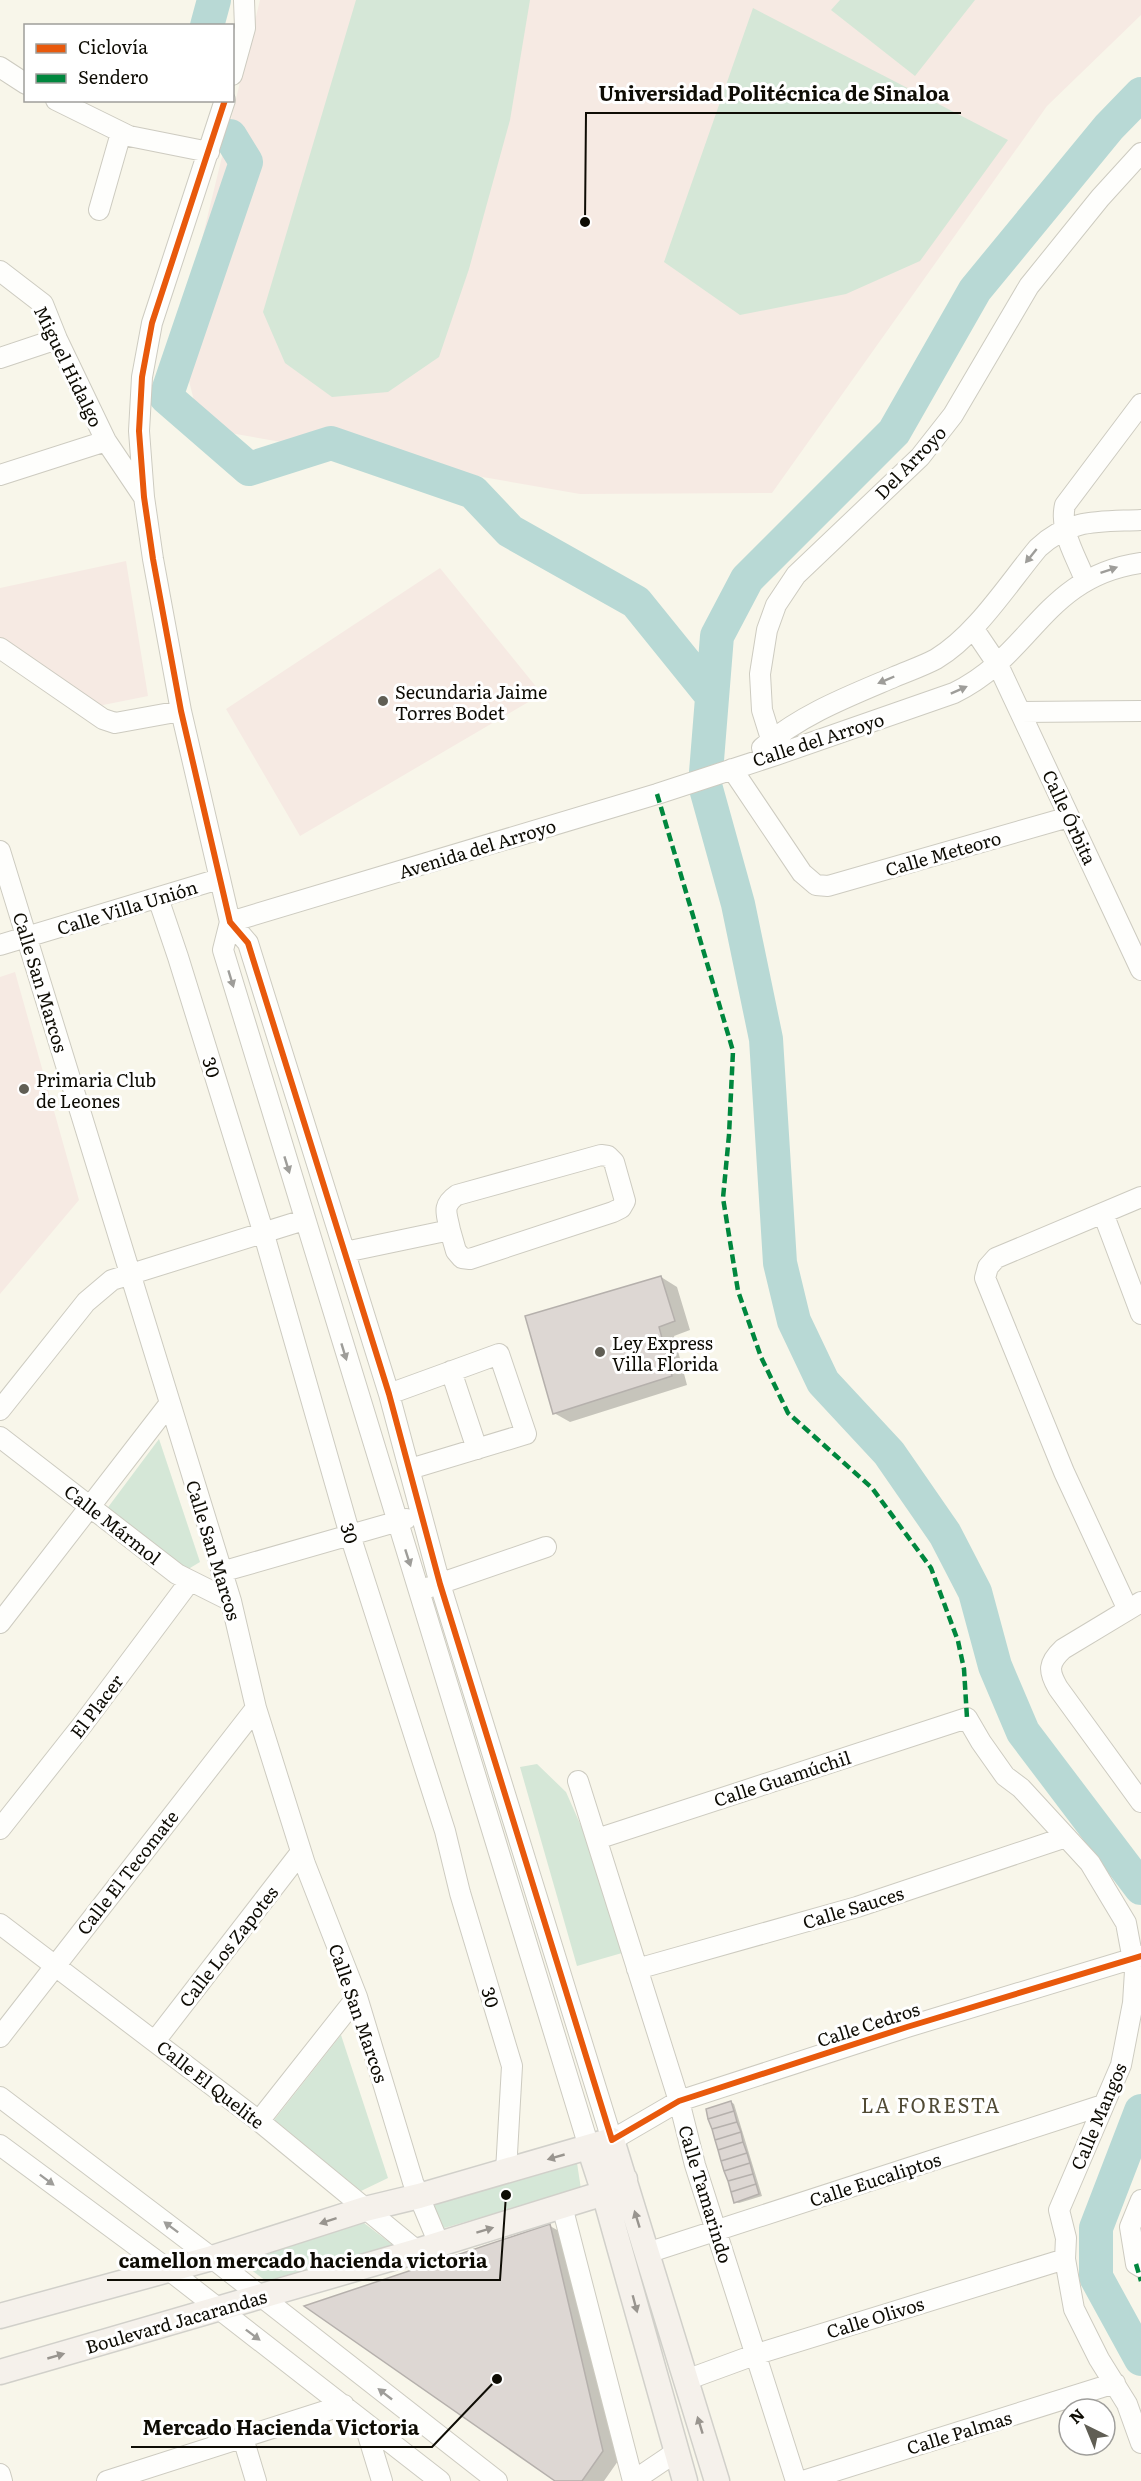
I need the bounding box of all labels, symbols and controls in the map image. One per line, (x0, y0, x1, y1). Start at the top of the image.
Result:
legend (24, 24, 234, 102)
text: Ciclovía (78, 33, 148, 60)
text: Sendero (78, 63, 149, 90)
callout: Universidad Politécnica de Sinaloa (586, 75, 961, 113)
text: Universidad Politécnica de Sinaloa (599, 77, 950, 107)
street label: Miguel Hidalgo (28, 301, 110, 431)
street label: Del Arroyo (868, 419, 952, 505)
one-way arrow (1025, 548, 1038, 563)
one-way arrow (1100, 564, 1118, 574)
one-way arrow (877, 676, 895, 685)
place label: Secundaria Jaime Torres Bodet (395, 678, 547, 726)
one-way arrow (950, 685, 968, 695)
marker: Secundaria Jaime Torres Bodet (376, 694, 390, 708)
street label: Calle del Arroyo (749, 705, 887, 773)
street label: Calle Órbita (1036, 765, 1104, 869)
street label: Avenida del Arroyo (395, 811, 559, 885)
street label: Calle Meteoro (882, 824, 1004, 882)
street label: Calle Villa Unión (53, 873, 201, 941)
street label: Calle San Marcos (7, 909, 75, 1055)
one-way arrow (227, 970, 236, 988)
street label: 30 (196, 1053, 228, 1081)
place label: Primaria Club de Leones (36, 1066, 156, 1114)
marker: Primaria Club de Leones (17, 1082, 31, 1096)
one-way arrow (283, 1156, 292, 1174)
place label: Ley Express Villa Florida (612, 1329, 719, 1377)
one-way arrow (340, 1343, 349, 1361)
marker: Ley Express Villa Florida (593, 1345, 607, 1359)
street label: Calle San Marcos (180, 1477, 248, 1623)
street label: Calle Mármol (59, 1478, 167, 1570)
street label: 30 (334, 1519, 366, 1547)
one-way arrow (403, 1549, 413, 1567)
street label: El Placer (63, 1668, 129, 1744)
street label: Calle Guamúchil (710, 1743, 854, 1813)
street label: Calle El Tecomate (70, 1804, 184, 1940)
street label: Calle Sauces (799, 1879, 907, 1935)
street label: Calle Los Zapotes (172, 1880, 284, 2012)
street label: Calle San Marcos (323, 1940, 395, 2086)
street label: 30 (475, 1983, 507, 2011)
street label: Calle Cedros (813, 1995, 923, 2053)
street label: Calle El Quelite (151, 2033, 271, 2135)
street label: Calle Mangos (1063, 2058, 1133, 2174)
district label: LA FORESTA (861, 2089, 1001, 2119)
street label: Calle Tamarindo (672, 2122, 740, 2266)
street label: Calle Eucaliptos (806, 2145, 944, 2213)
one-way arrow (547, 2153, 565, 2162)
one-way arrow (38, 2174, 54, 2186)
one-way arrow (632, 2210, 641, 2228)
one-way arrow (319, 2217, 337, 2226)
one-way arrow (164, 2221, 179, 2233)
one-way arrow (476, 2225, 494, 2234)
callout: camellon mercado hacienda victoria (107, 2242, 500, 2280)
text: camellon mercado hacienda victoria (118, 2244, 488, 2274)
street label: Boulevard Jacarandas (82, 2282, 270, 2360)
street label: Calle Olivos (823, 2289, 927, 2345)
one-way arrow (631, 2295, 640, 2313)
one-way arrow (245, 2329, 260, 2341)
one-way arrow (47, 2351, 65, 2360)
one-way arrow (377, 2387, 393, 2400)
north arrow (1057, 2397, 1117, 2457)
text: N (1063, 2402, 1089, 2429)
street label: Calle Palmas (903, 2403, 1015, 2461)
callout: Mercado Hacienda Victoria (131, 2409, 432, 2447)
text: Mercado Hacienda Victoria (143, 2411, 420, 2441)
one-way arrow (695, 2416, 704, 2434)

